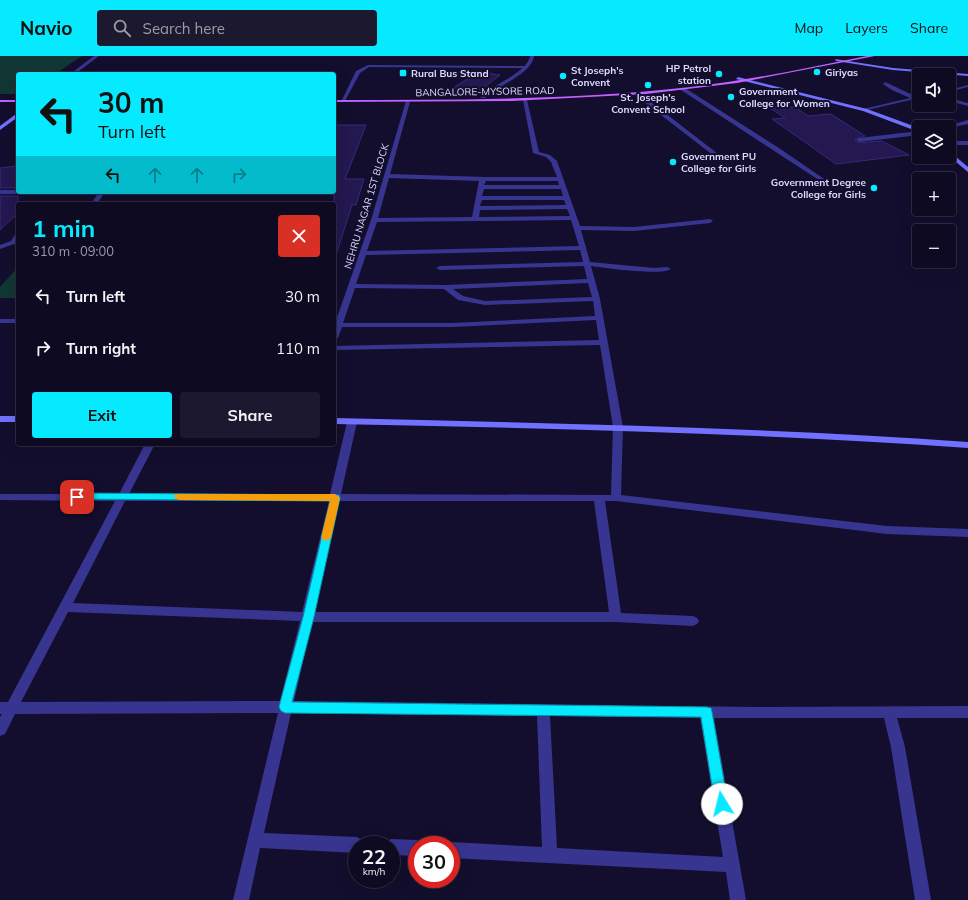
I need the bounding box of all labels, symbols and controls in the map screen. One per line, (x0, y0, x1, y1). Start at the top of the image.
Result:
search box (97, 10, 377, 46)
text: Navio (20, 16, 73, 40)
icon: search (111, 17, 133, 39)
text: Search here (143, 19, 225, 38)
text: Map (794, 19, 823, 37)
text: Layers (845, 19, 888, 37)
text: Share (910, 19, 948, 37)
place label: HP Petrol station (666, 62, 711, 87)
place label: St Joseph's Convent (571, 64, 624, 89)
place label: Giriyas (825, 66, 858, 79)
place label: Rural Bus Stand (411, 67, 489, 80)
marker: Giriyas (812, 67, 822, 77)
marker: Rural Bus Stand (398, 68, 408, 78)
map controls (912, 68, 956, 268)
button: sound (912, 68, 956, 112)
marker: HP Petrol station (714, 69, 724, 79)
marker: St Joseph's Convent (558, 71, 568, 81)
marker: St. Joseph's Convent School (643, 80, 653, 90)
street label: BANGALORE-MYSORE ROAD (415, 84, 555, 99)
text: 30 m (98, 85, 164, 120)
place label: Government College for Women (739, 85, 830, 110)
icon: left (32, 88, 84, 140)
place label: St. Joseph's Convent School (611, 91, 685, 116)
marker: Government College for Women (726, 92, 736, 102)
text: Turn left (98, 120, 166, 143)
button: layers (912, 120, 956, 164)
street label: NEHRU NAGAR 1ST BLOCK (341, 141, 392, 270)
place label: Government PU College for Girls (681, 150, 756, 175)
marker: Government PU College for Girls (668, 157, 678, 167)
icon: left (102, 164, 124, 186)
icon: ahead (144, 164, 166, 186)
icon: ahead (186, 164, 208, 186)
icon: right (228, 164, 250, 186)
button: + (912, 172, 956, 216)
place label: Government Degree College for Girls (771, 176, 867, 201)
marker: Government Degree College for Girls (869, 183, 879, 193)
text: 1 min (32, 213, 95, 243)
button: close (278, 215, 320, 257)
button: − (912, 224, 956, 268)
text: 310 m · 09:00 (32, 243, 114, 259)
icon: left (32, 285, 54, 307)
text: Turn left (66, 287, 125, 306)
text: 30 m (285, 287, 320, 306)
icon: right (32, 337, 54, 359)
text: Turn right (66, 339, 136, 358)
text: 110 m (276, 339, 320, 358)
button: Exit (32, 392, 172, 438)
button: Share (180, 392, 320, 438)
pin (60, 480, 94, 514)
icon: arrive (66, 486, 88, 508)
position arrow (701, 783, 743, 825)
speed limit sign: 30 (408, 836, 460, 888)
text: 22 (362, 844, 386, 869)
text: km/h (363, 865, 385, 878)

